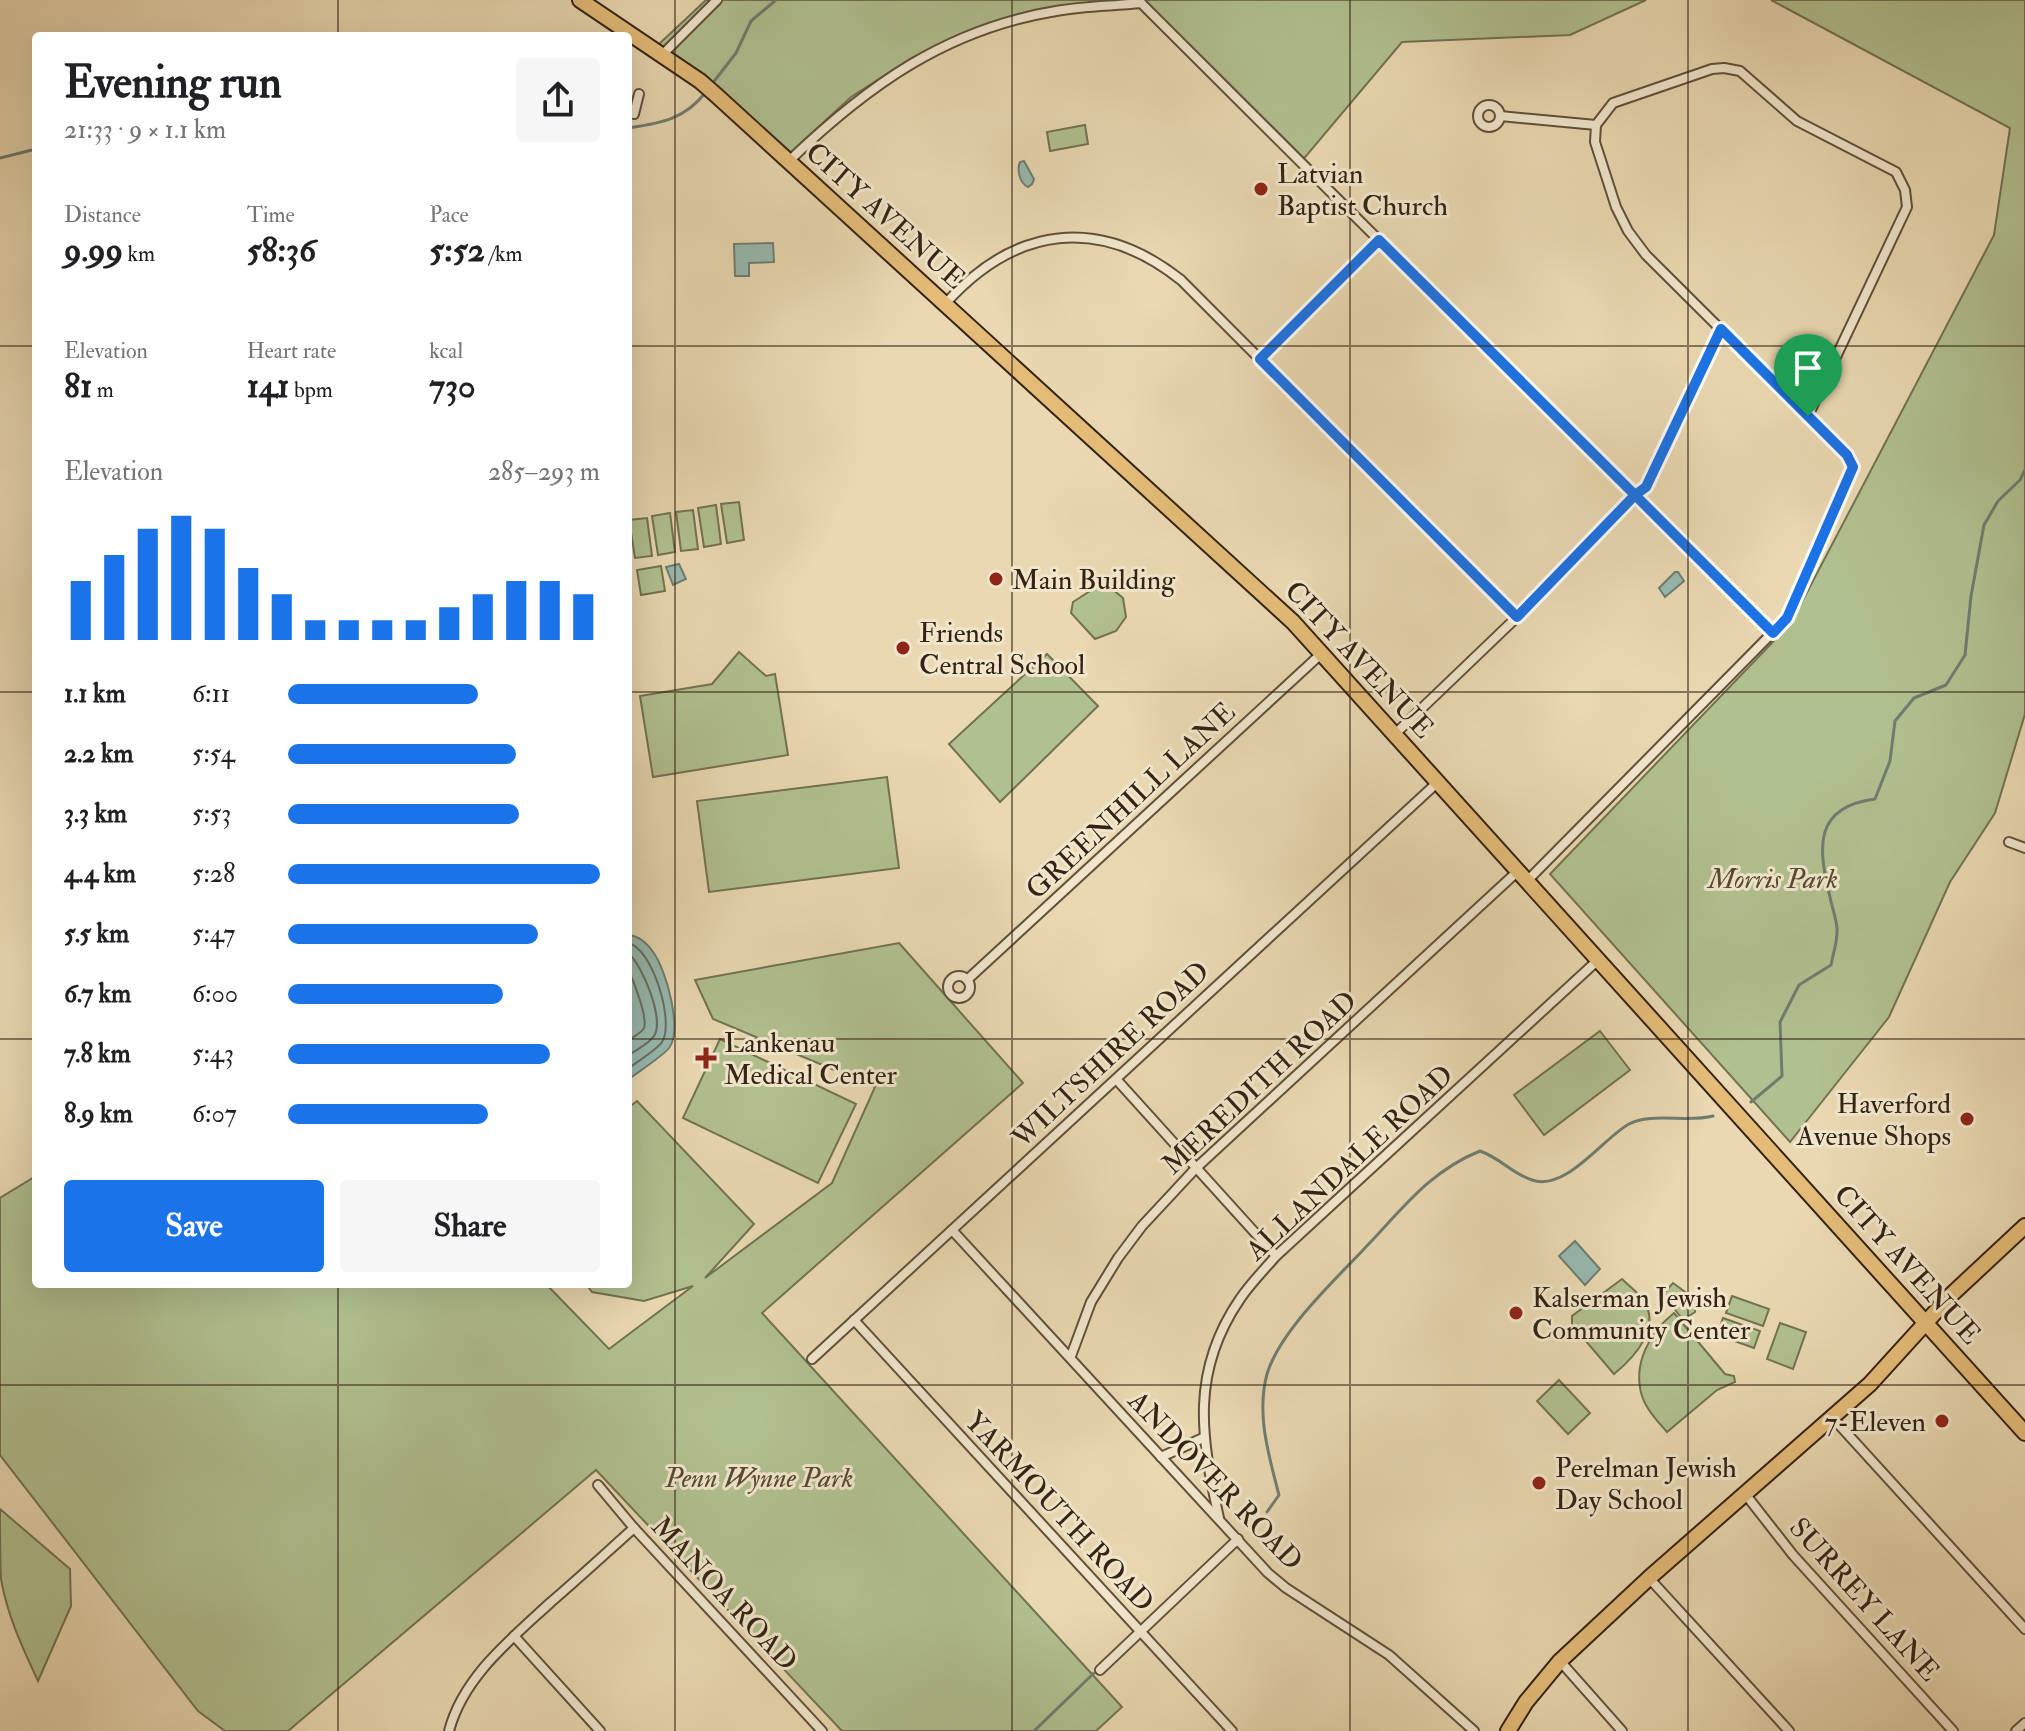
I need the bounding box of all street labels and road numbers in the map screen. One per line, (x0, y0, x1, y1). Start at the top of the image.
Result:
street label: CITY AVENUE (798, 135, 972, 297)
street label: CITY AVENUE (1277, 574, 1441, 746)
street label: GREENHILL LANE (1019, 695, 1243, 907)
street label: WILTSHIRE ROAD (1004, 954, 1217, 1156)
street label: MEREDITH ROAD (1155, 984, 1365, 1182)
street label: ALLANDALE ROAD (1238, 1058, 1461, 1269)
street label: CITY AVENUE (1826, 1178, 1988, 1352)
street label: ANDOVER ROAD (1120, 1383, 1309, 1578)
street label: YARMOUTH ROAD (957, 1405, 1161, 1619)
street label: MANOA ROAD (644, 1510, 804, 1678)
street label: SURREY LANE (1781, 1511, 1947, 1689)

